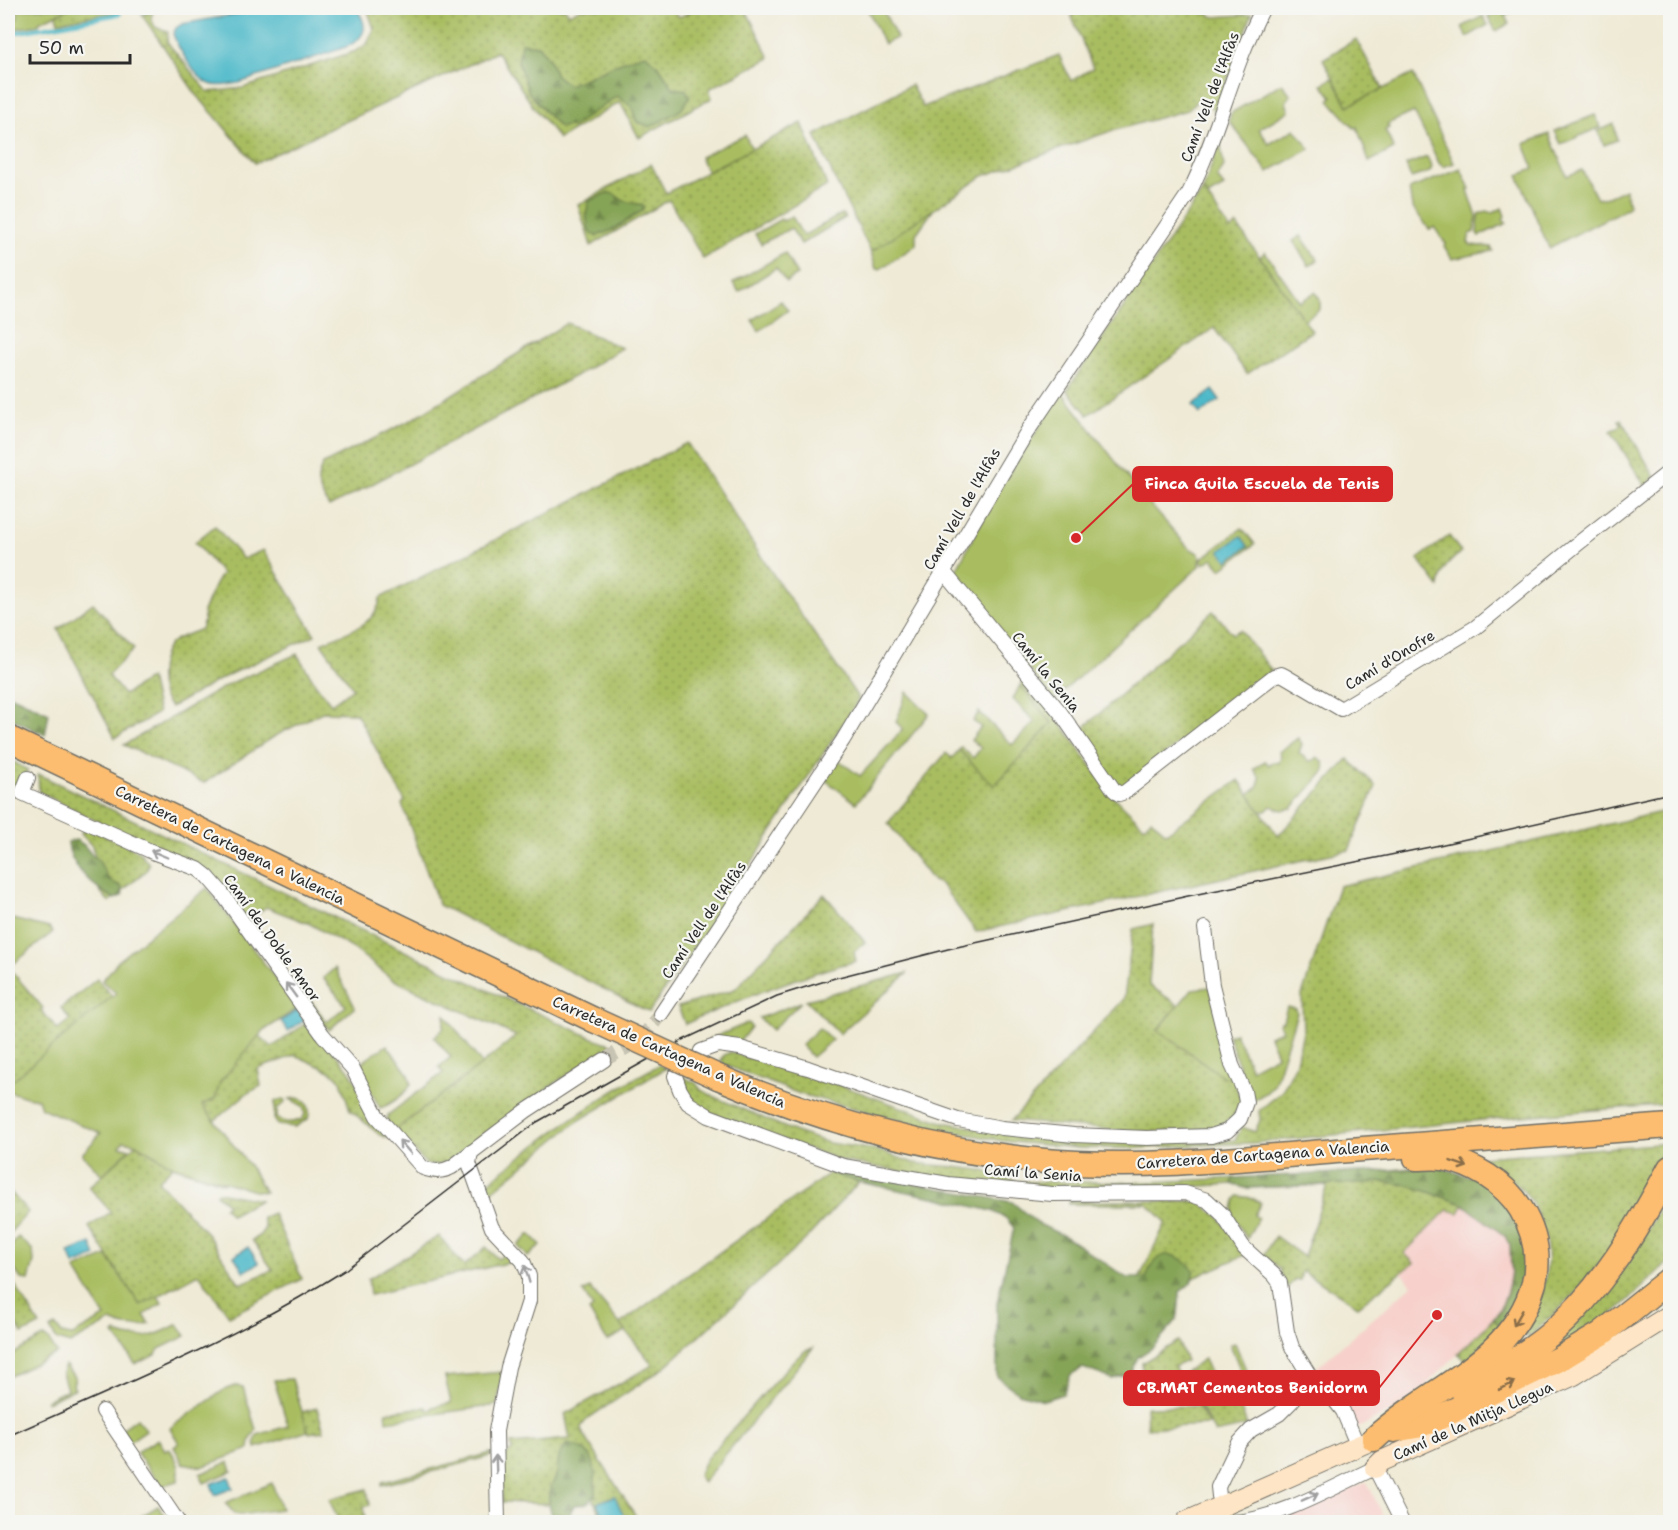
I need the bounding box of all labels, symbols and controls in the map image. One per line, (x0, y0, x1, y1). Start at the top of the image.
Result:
scale bar (30, 27, 130, 65)
street label: Camí Vell de l'Alfàs (1176, 29, 1244, 165)
text: 50 m (39, 36, 84, 60)
street label: Camí Vell de l'Alfàs (919, 444, 1005, 574)
callout: Finca Guila Escuela de Tenis (1133, 467, 1392, 501)
text: Finca Guila Escuela de Tenis (1144, 473, 1380, 494)
street label: Camí d'Onofre (1341, 625, 1439, 695)
street label: Camí la Senia (1007, 628, 1085, 717)
street label: Carretera de Cartagena a Valencia (112, 781, 349, 910)
one-way arrow (151, 848, 169, 859)
street label: Camí Vell de l'Alfàs (657, 857, 751, 983)
street label: Camí del Doble Amor (219, 870, 325, 1006)
one-way arrow (285, 983, 297, 999)
street label: Carretera de Cartagena a Valencia (549, 991, 789, 1113)
street label: Carretera de Cartagena a Valencia (1136, 1136, 1391, 1174)
one-way arrow (398, 1140, 412, 1155)
one-way arrow (1449, 1159, 1468, 1170)
street label: Camí la Senia (983, 1160, 1083, 1186)
one-way arrow (521, 1265, 532, 1284)
one-way arrow (1512, 1309, 1524, 1326)
callout: CB.MAT Cementos Benidorm (1124, 1371, 1379, 1405)
street label: Camí de la Mitja Llegua (1390, 1376, 1557, 1465)
text: CB.MAT Cementos Benidorm (1137, 1377, 1368, 1398)
one-way arrow (1497, 1380, 1515, 1392)
one-way arrow (490, 1455, 502, 1475)
one-way arrow (1301, 1491, 1319, 1503)

